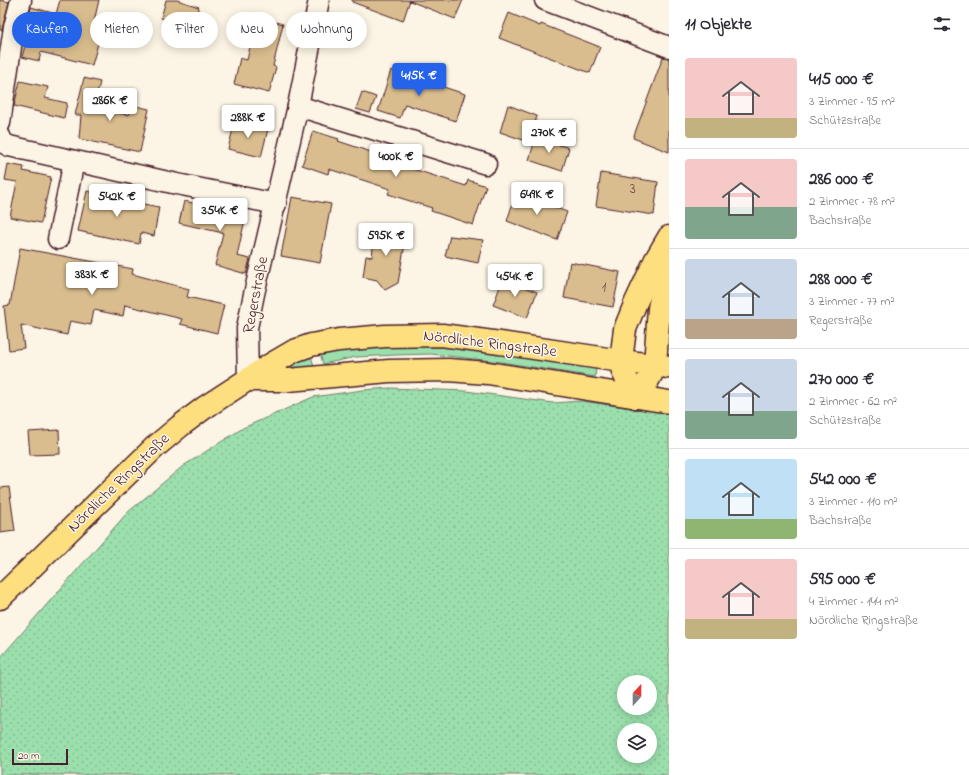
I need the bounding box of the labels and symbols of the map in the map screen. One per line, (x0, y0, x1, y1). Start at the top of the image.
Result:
pin: 415K € (386, 63, 452, 97)
pin: 286K € (77, 88, 143, 122)
pin: 288K € (215, 105, 281, 139)
pin: 270K € (516, 120, 582, 154)
pin: 400K € (363, 144, 429, 178)
house number: 3 (630, 179, 636, 200)
pin: 649K € (504, 182, 570, 216)
pin: 542K € (84, 184, 150, 218)
pin: 354K € (187, 198, 253, 232)
pin: 595K € (353, 223, 419, 257)
street label: Regerstraße (237, 254, 275, 336)
pin: 383K € (59, 262, 125, 296)
pin: 454K € (482, 264, 548, 298)
house number: 1 (602, 277, 607, 298)
street label: Nördliche Ringstraße (422, 324, 559, 364)
street label: Nördliche Ringstraße (62, 427, 176, 538)
north arrow (617, 675, 657, 715)
scale bar (12, 747, 68, 766)

